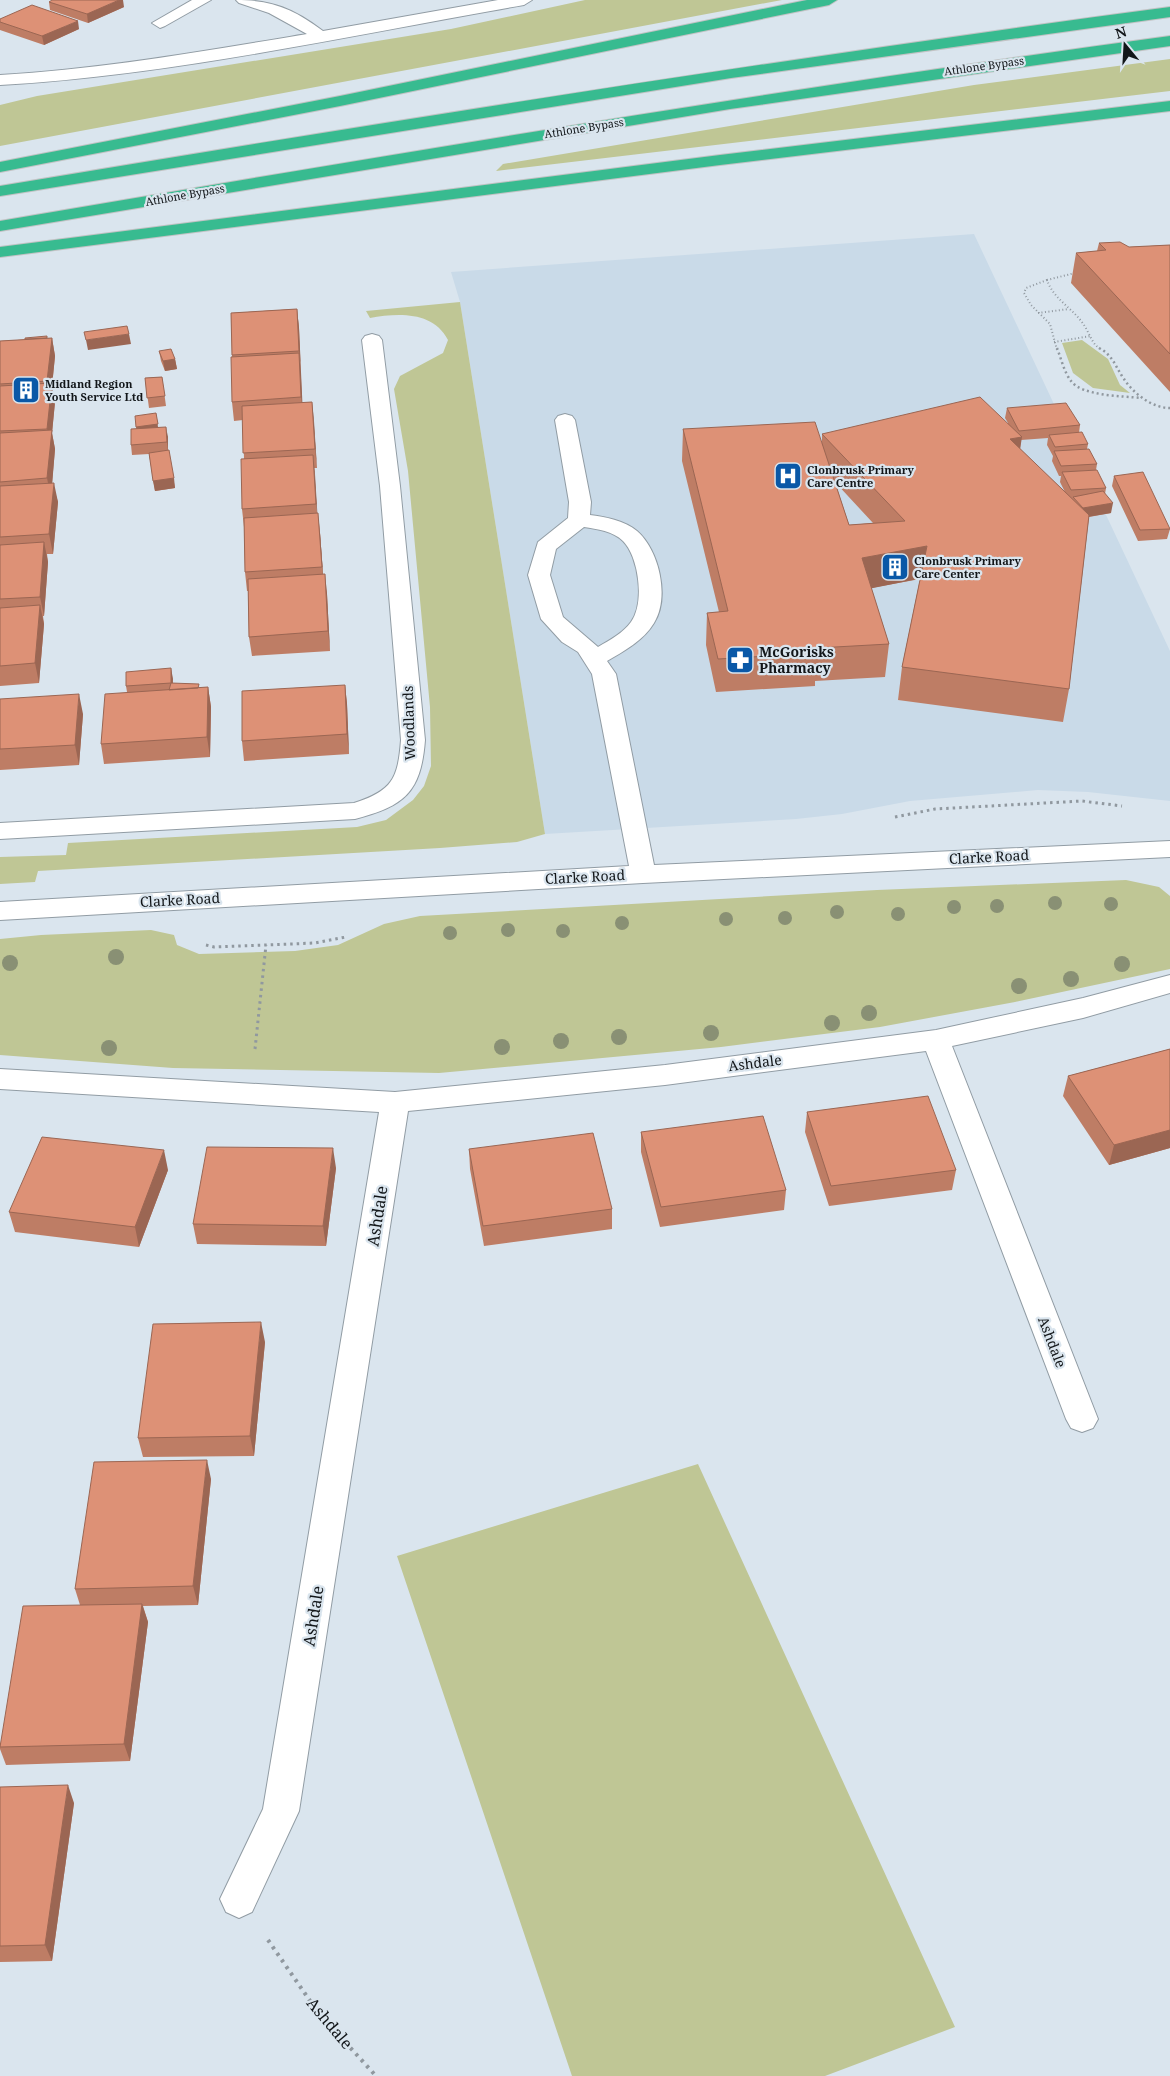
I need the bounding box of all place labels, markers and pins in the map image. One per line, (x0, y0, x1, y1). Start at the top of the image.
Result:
building icon: Midland Region Youth Service Ltd (11, 375, 41, 405)
place label: Midland Region Youth Service Ltd (45, 376, 143, 404)
hospital icon: Clonbrusk Primary Care Centre (773, 461, 803, 491)
place label: Clonbrusk Primary Care Centre (807, 462, 915, 490)
building icon: Clonbrusk Primary Care Center (880, 552, 910, 582)
place label: Clonbrusk Primary Care Center (914, 553, 1022, 581)
place label: McGorisks Pharmacy (759, 642, 834, 677)
pharmacy icon: McGorisks Pharmacy (725, 645, 755, 675)

